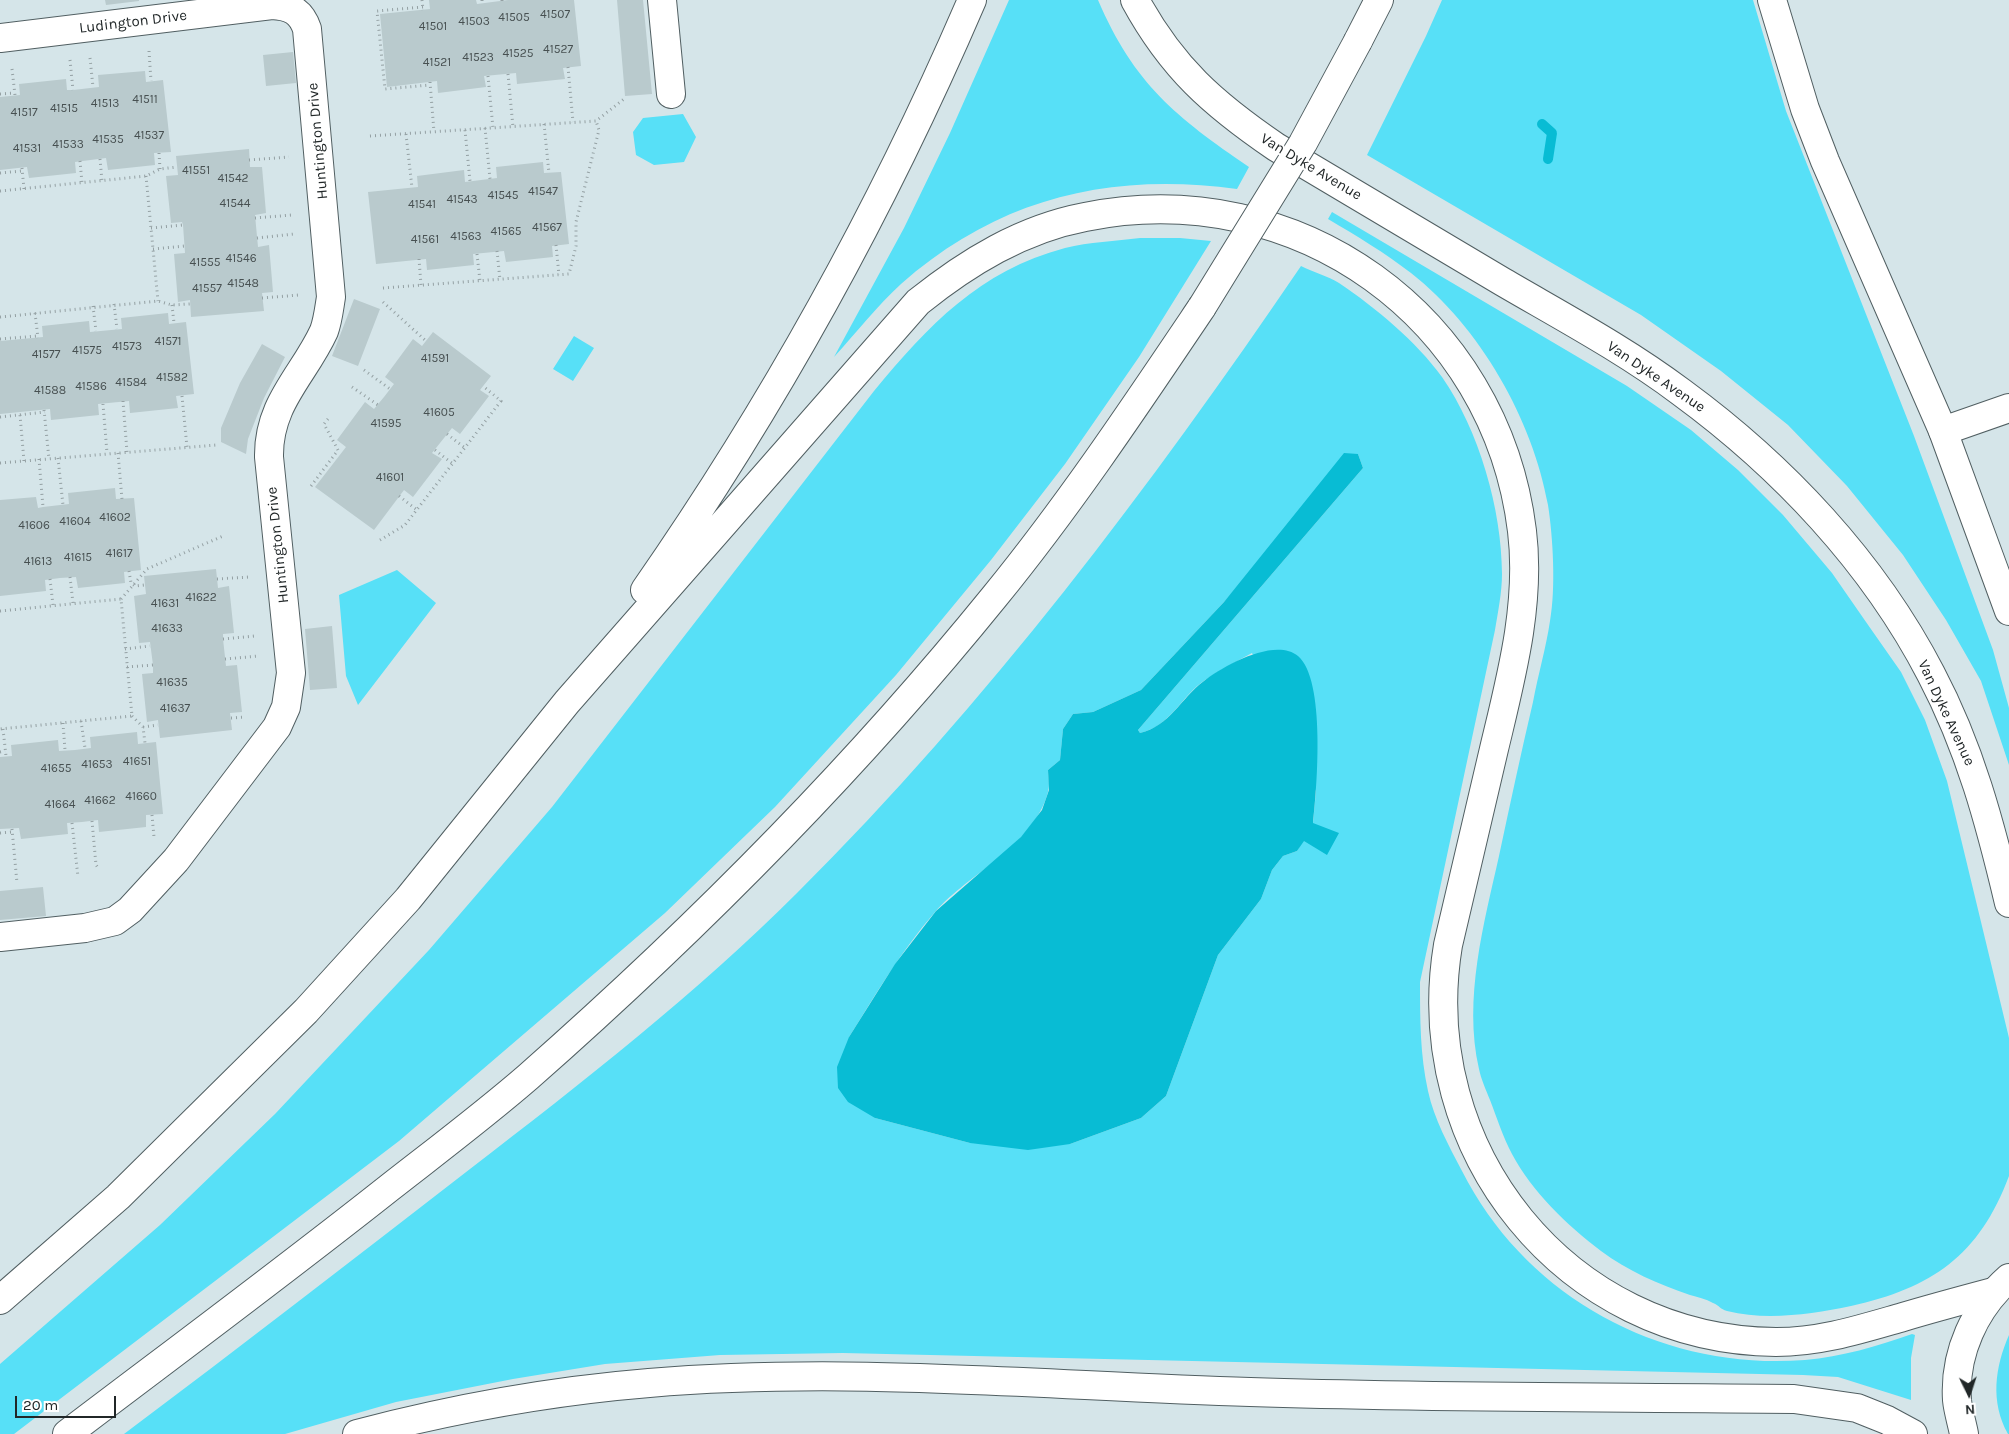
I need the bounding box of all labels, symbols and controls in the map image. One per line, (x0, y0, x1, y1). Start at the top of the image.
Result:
street label: Ludington Drive (78, 6, 188, 38)
house number: 41507 (540, 8, 570, 22)
house number: 41505 (498, 11, 530, 25)
house number: 41503 (458, 15, 490, 29)
house number: 41501 (419, 20, 447, 34)
house number: 41527 (543, 43, 573, 57)
house number: 41525 (502, 47, 534, 61)
house number: 41523 (462, 51, 494, 65)
house number: 41521 (423, 56, 451, 70)
street label: Huntington Drive (304, 82, 332, 200)
house number: 41511 (132, 93, 158, 107)
house number: 41513 (91, 97, 119, 111)
house number: 41515 (50, 102, 78, 116)
house number: 41517 (10, 106, 38, 120)
house number: 41537 (134, 129, 164, 143)
street label: Van Dyke Avenue (1257, 130, 1365, 204)
house number: 41535 (92, 133, 124, 147)
house number: 41533 (52, 138, 84, 152)
house number: 41531 (13, 142, 41, 156)
house number: 41551 (182, 164, 210, 178)
house number: 41542 (217, 172, 249, 186)
house number: 41547 (528, 185, 558, 199)
house number: 41545 (488, 189, 518, 203)
house number: 41543 (446, 193, 478, 207)
house number: 41544 (220, 197, 250, 211)
house number: 41541 (408, 198, 436, 212)
house number: 41567 (532, 221, 562, 235)
house number: 41565 (490, 225, 522, 239)
house number: 41563 (450, 230, 482, 244)
house number: 41561 (411, 233, 439, 247)
house number: 41546 (225, 252, 257, 266)
house number: 41555 (190, 256, 220, 270)
house number: 41548 (227, 277, 259, 291)
house number: 41557 (192, 282, 222, 296)
house number: 41571 (154, 335, 182, 349)
street label: Van Dyke Avenue (1603, 337, 1709, 417)
house number: 41573 (112, 340, 142, 354)
house number: 41575 (72, 344, 102, 358)
house number: 41577 (32, 348, 60, 362)
house number: 41591 (421, 352, 449, 366)
house number: 41582 (156, 371, 188, 385)
house number: 41584 (115, 376, 147, 390)
house number: 41586 (75, 380, 107, 394)
house number: 41588 (34, 384, 66, 398)
house number: 41605 (423, 406, 455, 420)
house number: 41595 (370, 417, 402, 431)
house number: 41601 (376, 471, 404, 485)
street label: Huntington Drive (263, 486, 293, 604)
house number: 41602 (99, 511, 131, 525)
house number: 41604 (59, 515, 91, 529)
house number: 41606 (18, 519, 50, 533)
house number: 41617 (105, 547, 133, 561)
house number: 41615 (64, 551, 92, 565)
house number: 41613 (24, 555, 52, 569)
house number: 41622 (185, 591, 217, 605)
house number: 41631 (151, 597, 179, 611)
house number: 41633 (151, 622, 183, 636)
street label: Van Dyke Avenue (1914, 657, 1978, 769)
house number: 41635 (156, 676, 188, 690)
house number: 41637 (160, 702, 190, 716)
house number: 41651 (123, 755, 151, 769)
house number: 41653 (81, 758, 113, 772)
house number: 41655 (40, 762, 72, 776)
house number: 41660 (125, 790, 157, 804)
house number: 41662 (84, 794, 116, 808)
house number: 41664 (44, 798, 76, 812)
north arrow (1944, 1369, 1994, 1419)
scale bar (18, 1386, 119, 1418)
text: 20 m (23, 1396, 58, 1414)
text: N (1964, 1401, 1976, 1418)

